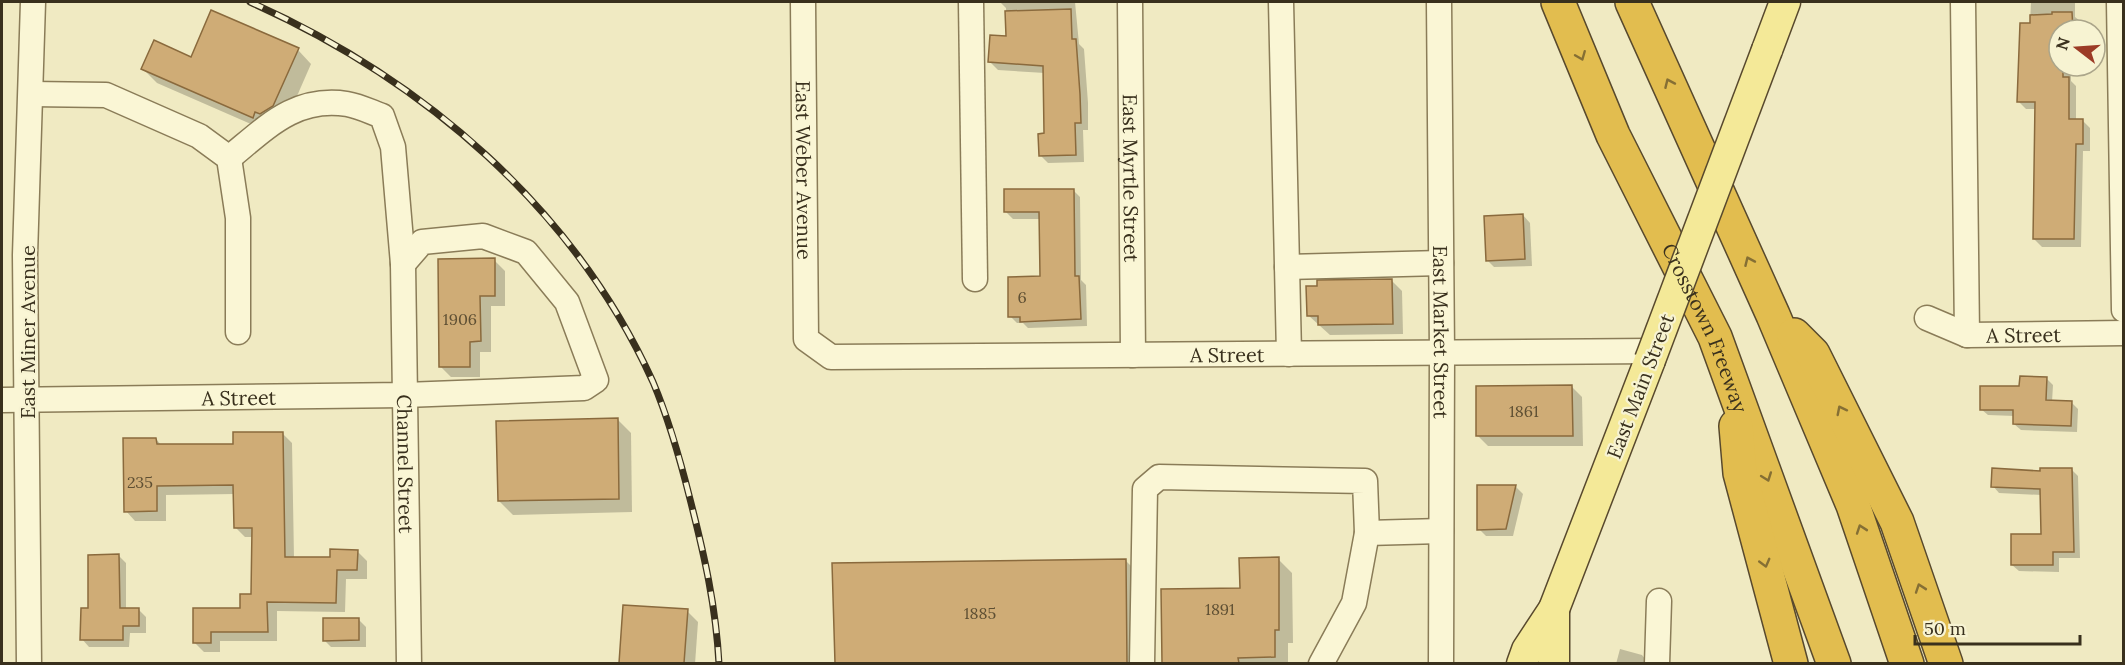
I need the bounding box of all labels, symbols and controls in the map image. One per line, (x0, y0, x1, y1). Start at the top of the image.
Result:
north arrow (2047, 18, 2107, 78)
text: N (2051, 35, 2074, 52)
one-way arrow (1574, 49, 1586, 60)
one-way arrow (1664, 79, 1676, 90)
street label: East Weber Avenue (791, 80, 818, 260)
street label: East Myrtle Street (1118, 94, 1145, 263)
street label: Crosstown Freeway (1657, 239, 1754, 416)
street label: East Miner Avenue (15, 245, 40, 419)
street label: East Market Street (1429, 245, 1455, 419)
one-way arrow (1744, 257, 1756, 268)
house number: 6 (1017, 287, 1027, 307)
house number: 1906 (443, 309, 477, 329)
street label: East Main Street (1601, 310, 1679, 462)
street label: A Street (1985, 321, 2061, 347)
street label: A Street (1189, 341, 1265, 367)
street label: A Street (201, 384, 277, 410)
street label: Channel Street (392, 394, 420, 534)
house number: 1861 (1509, 401, 1539, 421)
one-way arrow (1837, 406, 1849, 417)
one-way arrow (1760, 471, 1773, 482)
house number: 235 (127, 472, 153, 492)
one-way arrow (1856, 524, 1869, 534)
one-way arrow (1758, 558, 1770, 568)
one-way arrow (1914, 583, 1927, 594)
house number: 1891 (1205, 599, 1235, 619)
house number: 1885 (964, 603, 996, 623)
scale bar (1915, 608, 2080, 646)
text: 50 m (1924, 617, 1966, 640)

